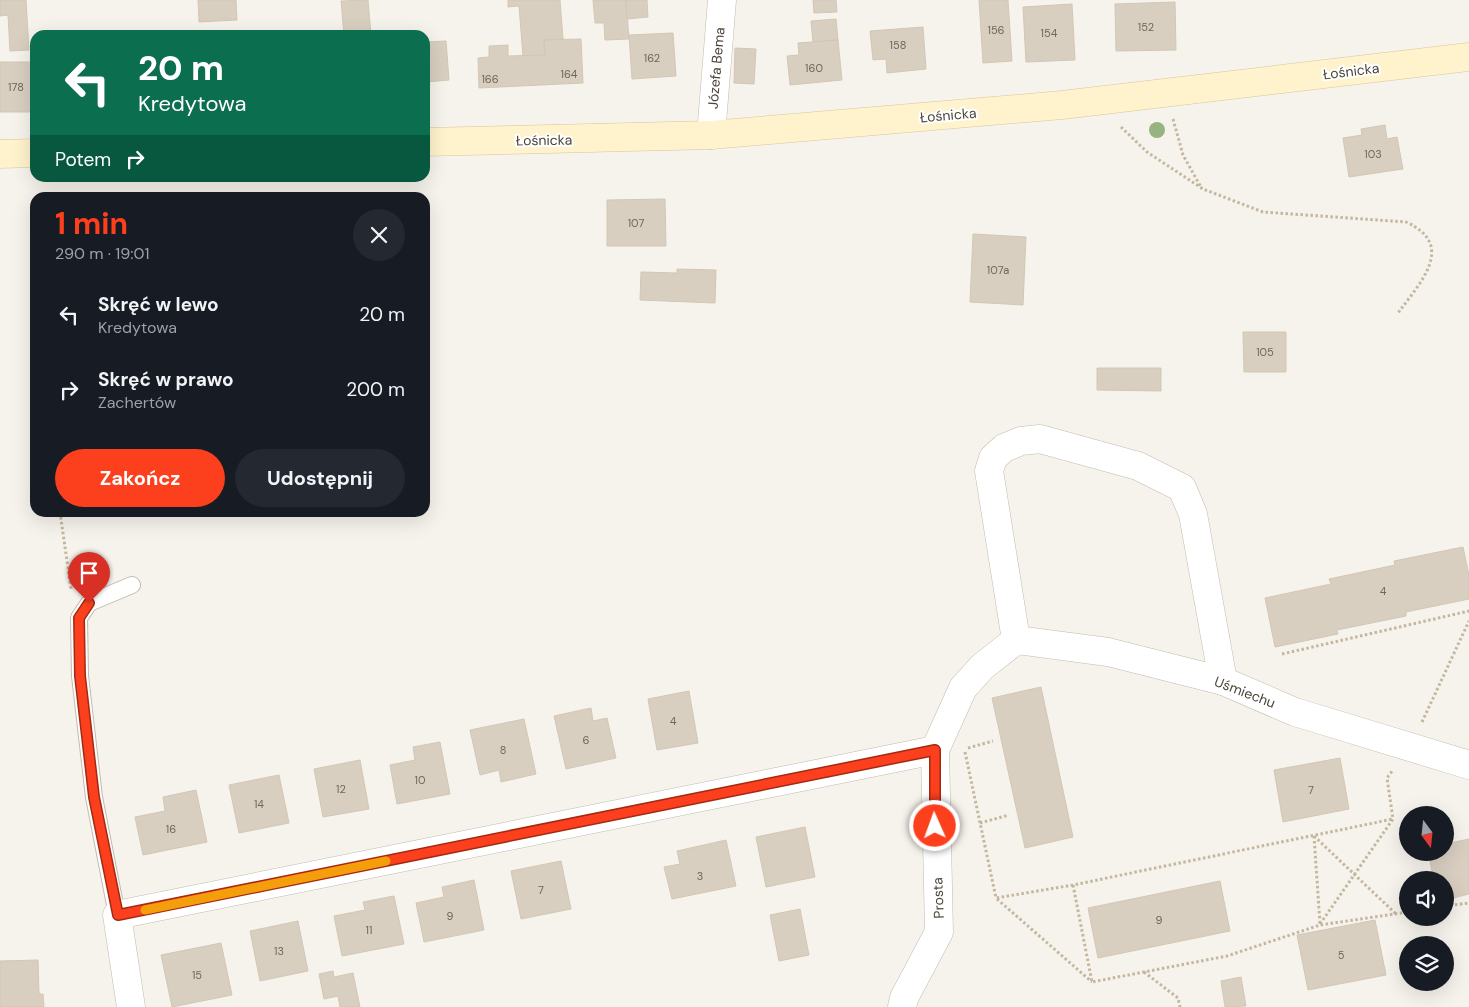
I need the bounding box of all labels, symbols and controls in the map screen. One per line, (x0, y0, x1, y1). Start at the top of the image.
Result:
house number: 152 (1138, 20, 1154, 34)
house number: 156 (987, 23, 1005, 37)
street label: Józefa Bema (703, 26, 729, 110)
house number: 154 (1041, 26, 1058, 40)
house number: 158 (890, 38, 906, 52)
text: 20 m (138, 45, 224, 91)
icon: left (55, 50, 120, 115)
house number: 162 (644, 51, 660, 65)
street label: Łośnicka (1322, 59, 1380, 83)
house number: 160 (805, 61, 823, 75)
house number: 164 (560, 67, 578, 81)
house number: 166 (481, 72, 499, 86)
house number: 178 (8, 80, 24, 94)
text: Kredytowa (138, 89, 246, 118)
street label: Łośnicka (919, 104, 977, 126)
street label: Łośnicka (515, 131, 573, 149)
icon: right (121, 145, 149, 173)
text: Potem (55, 147, 111, 172)
house number: 103 (1364, 147, 1382, 161)
text: 1 min (55, 204, 128, 243)
button: close (353, 209, 405, 261)
house number: 107 (628, 216, 644, 230)
text: 290 m · 19:01 (55, 243, 149, 264)
house number: 107a (987, 263, 1009, 277)
text: Skręć w lewo (98, 292, 219, 317)
icon: left (55, 301, 83, 329)
text: 20 m (359, 302, 405, 327)
text: Kredytowa (98, 317, 177, 338)
house number: 105 (1256, 345, 1274, 359)
text: Skręć w prawo (98, 367, 234, 392)
icon: right (55, 376, 83, 404)
text: 200 m (346, 377, 405, 402)
text: Zachertów (98, 392, 176, 413)
button: Zakończ (55, 449, 225, 507)
button: Udostępnij (235, 449, 405, 507)
pin (68, 552, 110, 603)
icon: arrive (75, 559, 103, 587)
house number: 4 (1380, 584, 1387, 598)
street label: Uśmiechu (1212, 672, 1278, 712)
house number: 4 (670, 714, 677, 728)
house number: 6 (583, 733, 590, 747)
house number: 8 (500, 743, 506, 757)
house number: 10 (415, 773, 425, 787)
house number: 12 (336, 782, 346, 796)
house number: 7 (1308, 783, 1314, 797)
house number: 14 (254, 797, 264, 811)
position arrow (908, 799, 960, 851)
north arrow (1399, 806, 1454, 861)
map controls (1399, 806, 1454, 991)
house number: 16 (166, 822, 176, 836)
house number: 3 (697, 869, 703, 883)
button: sound (1399, 871, 1454, 926)
street label: Prosta (928, 877, 948, 919)
house number: 7 (538, 883, 544, 897)
house number: 9 (447, 909, 454, 923)
house number: 9 (1156, 913, 1163, 927)
house number: 11 (366, 923, 372, 937)
button: layers (1399, 936, 1454, 991)
house number: 13 (274, 944, 284, 958)
house number: 5 (1338, 948, 1345, 962)
house number: 15 (192, 968, 202, 982)

